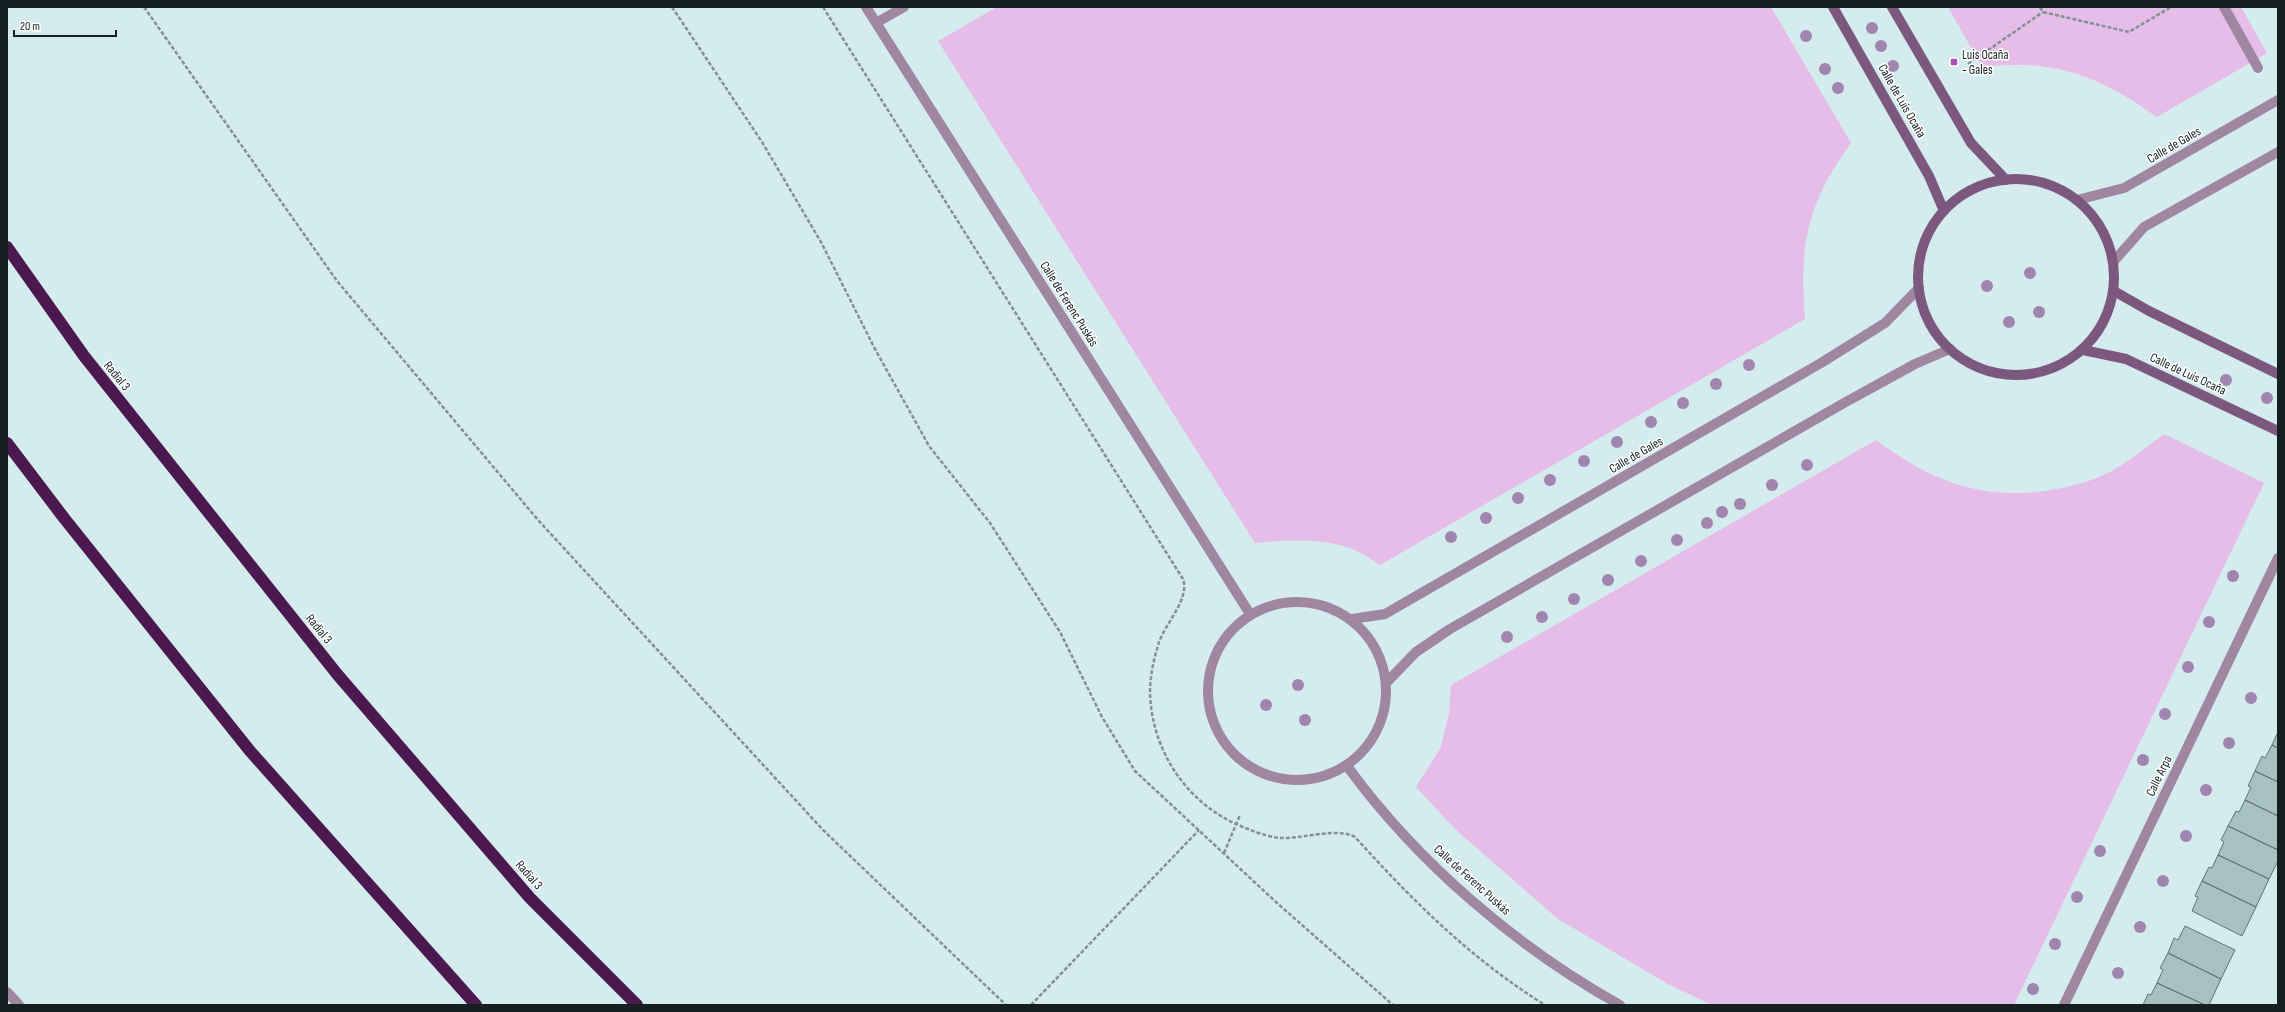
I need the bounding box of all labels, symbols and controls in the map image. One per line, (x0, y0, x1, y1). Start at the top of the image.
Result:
scale bar (14, 12, 116, 38)
text: 20 m (20, 19, 40, 34)
place label: Luis Ocaña - Gales (1962, 47, 2008, 78)
marker: Luis Ocaña - Gales (1949, 57, 1959, 67)
street label: Calle de Luis Ocaña (1874, 61, 1930, 141)
street label: Calle de Gales (2144, 123, 2204, 167)
street label: Calle de Ferenc Puskás (1036, 258, 1102, 350)
street label: Calle de Luis Ocaña (2147, 349, 2229, 399)
street label: Radial 3 (100, 358, 134, 394)
street label: Calle de Gales (1606, 433, 1666, 477)
street label: Radial 3 (302, 611, 336, 647)
street label: Calle Arpa (2142, 753, 2176, 799)
street label: Calle de Ferenc Puskás (1430, 841, 1514, 919)
street label: Radial 3 (512, 857, 546, 893)

